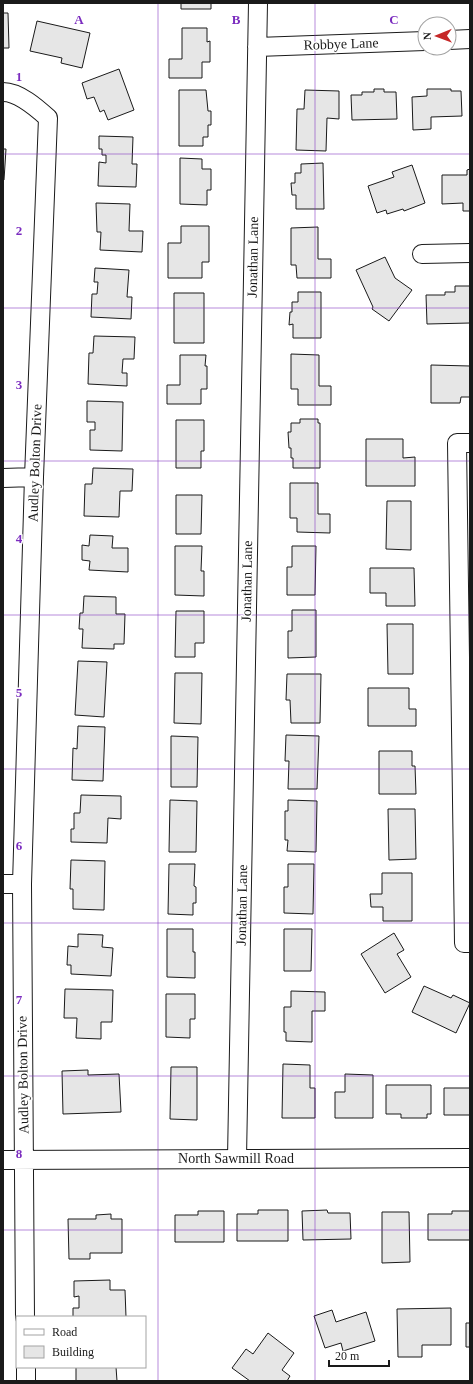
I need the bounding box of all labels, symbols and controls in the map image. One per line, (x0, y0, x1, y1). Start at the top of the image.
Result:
text: A (74, 12, 84, 27)
text: B (232, 12, 241, 27)
text: C (389, 12, 399, 27)
north arrow (417, 16, 457, 56)
text: N (421, 32, 433, 40)
street label: Robbye Lane (303, 35, 379, 53)
text: 1 (16, 69, 22, 84)
street label: Jonathan Lane (245, 216, 261, 298)
text: 2 (16, 223, 22, 238)
text: 3 (16, 377, 23, 392)
street label: Audley Bolton Drive (25, 404, 45, 522)
text: 4 (16, 531, 23, 546)
street label: Jonathan Lane (239, 540, 255, 622)
text: 5 (16, 685, 23, 700)
text: 6 (16, 838, 23, 853)
street label: Jonathan Lane (234, 864, 250, 946)
text: 7 (16, 992, 23, 1007)
street label: Audley Bolton Drive (14, 1016, 32, 1134)
text: 8 (16, 1146, 23, 1161)
street label: North Sawmill Road (178, 1151, 294, 1166)
legend (16, 1316, 146, 1368)
text: Road (52, 1325, 77, 1339)
scale bar (329, 1342, 389, 1368)
text: Building (52, 1345, 94, 1359)
text: 20 m (335, 1349, 360, 1363)

